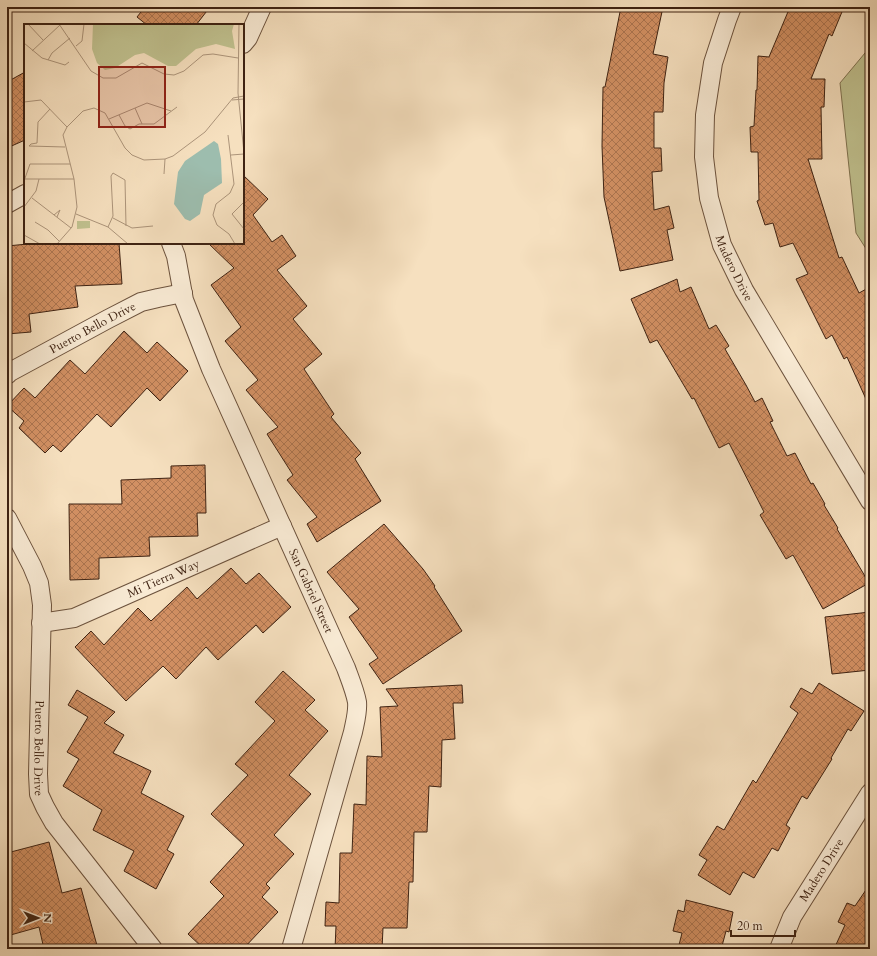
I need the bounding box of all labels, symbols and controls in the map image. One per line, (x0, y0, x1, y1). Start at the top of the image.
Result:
inset map (24, 24, 244, 244)
street label: Madero Drive (712, 234, 757, 304)
street label: Puerto Bello Drive (47, 298, 138, 357)
street label: San Gabriel Street (285, 546, 337, 636)
street label: Mi Tierra Way (125, 555, 203, 602)
street label: Puerto Bello Drive (30, 700, 48, 796)
street label: Madero Drive (796, 836, 847, 905)
north arrow (18, 898, 58, 938)
scale bar (731, 912, 795, 938)
text: N (40, 913, 55, 923)
text: 20 m (737, 918, 764, 934)

